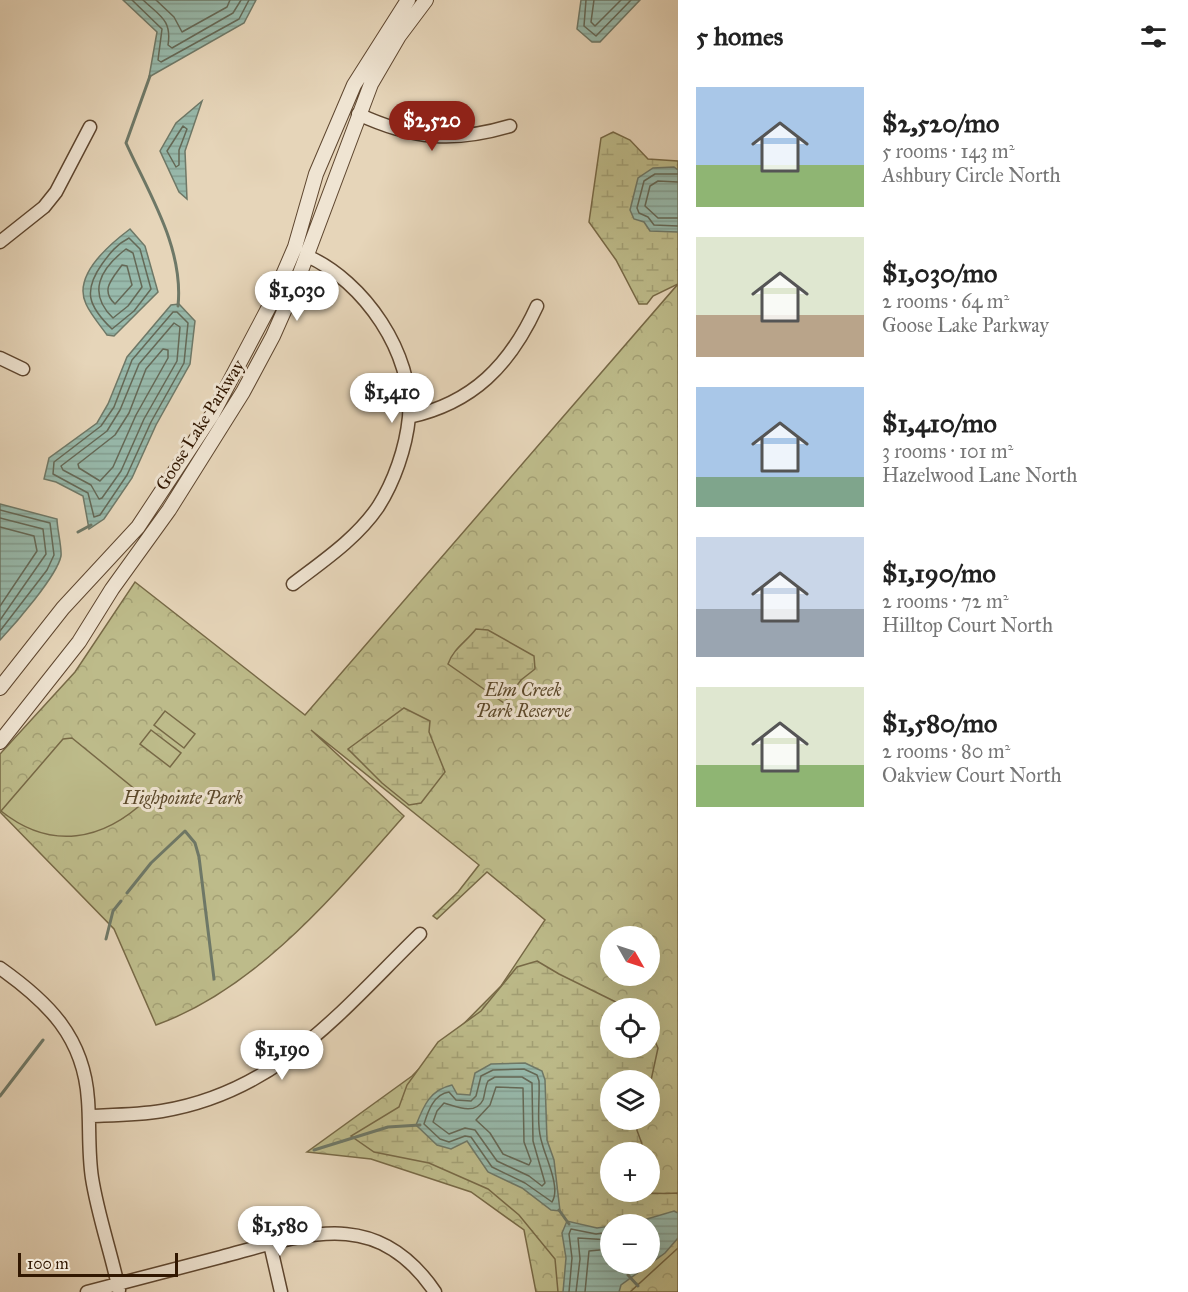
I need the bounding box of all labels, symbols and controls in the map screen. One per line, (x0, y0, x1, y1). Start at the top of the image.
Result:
text: 5 homes (696, 20, 783, 52)
icon: filters (1137, 20, 1170, 53)
pin: $2,520 (383, 101, 481, 152)
text: $2,520/mo (882, 107, 999, 139)
text: $2,520 (403, 108, 461, 132)
icon: home (744, 111, 816, 183)
text: 5 rooms · 143 m² (882, 139, 1014, 163)
text: Ashbury Circle North (882, 163, 1061, 187)
text: $1,030/mo (882, 257, 997, 289)
icon: home (744, 261, 816, 333)
pin: $1,030 (248, 271, 346, 322)
text: $1,030 (269, 278, 325, 302)
text: 2 rooms · 64 m² (882, 289, 1009, 313)
text: Goose Lake Parkway (882, 313, 1049, 337)
street label: Goose Lake Parkway (151, 355, 249, 494)
pin: $1,410 (343, 373, 441, 424)
text: $1,410 (364, 380, 420, 404)
text: $1,410/mo (882, 407, 997, 439)
icon: home (744, 411, 816, 483)
text: 3 rooms · 101 m² (882, 439, 1013, 463)
text: Hazelwood Lane North (882, 463, 1077, 487)
text: $1,190/mo (882, 557, 996, 589)
icon: home (744, 561, 816, 633)
text: 2 rooms · 72 m² (882, 589, 1009, 613)
text: Hilltop Court North (882, 613, 1053, 637)
park label: Elm Creek Park Reserve (475, 679, 572, 722)
text: $1,580/mo (882, 707, 997, 739)
icon: home (744, 711, 816, 783)
text: 2 rooms · 80 m² (882, 739, 1010, 763)
text: Oakview Court North (882, 763, 1062, 787)
park label: Highpointe Park (122, 787, 243, 810)
north arrow (600, 926, 660, 986)
map controls (600, 926, 660, 1274)
button: locate (600, 998, 660, 1058)
pin: $1,190 (233, 1030, 331, 1081)
text: $1,190 (254, 1037, 310, 1061)
button: layers (600, 1070, 660, 1130)
button: + (600, 1142, 660, 1202)
pin: $1,580 (231, 1206, 329, 1257)
text: $1,580 (252, 1213, 308, 1237)
button: − (600, 1214, 660, 1274)
scale bar (18, 1250, 178, 1278)
text: 100 m (27, 1254, 69, 1273)

